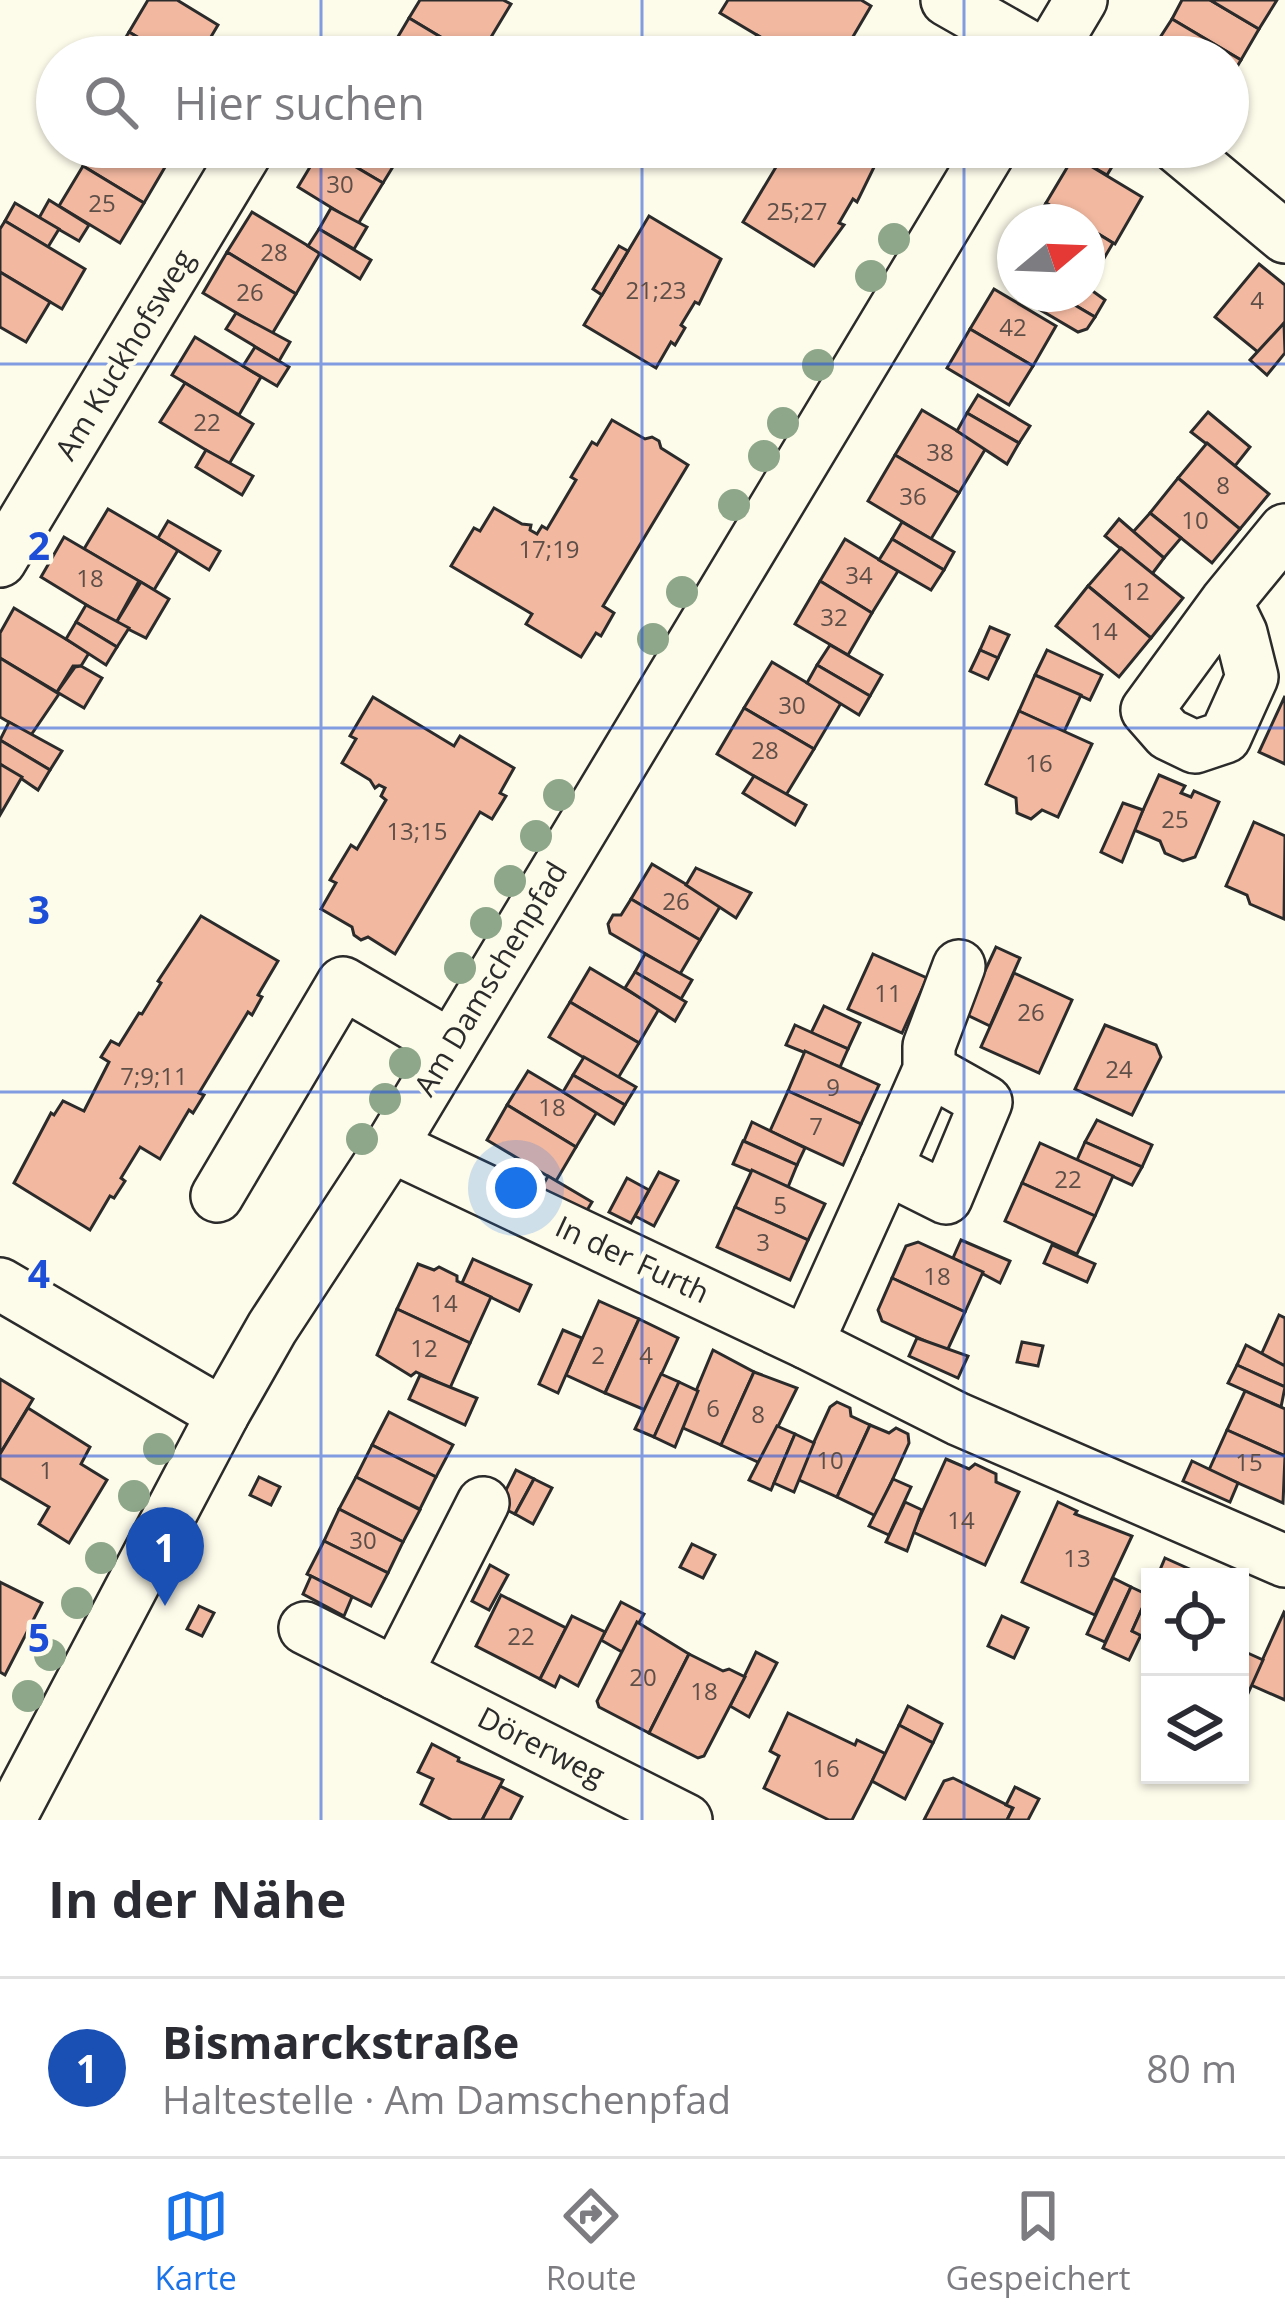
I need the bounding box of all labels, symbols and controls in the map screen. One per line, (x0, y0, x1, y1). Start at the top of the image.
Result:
search box (36, 36, 1249, 168)
icon: search (78, 69, 144, 135)
text: Hier suchen (174, 72, 425, 133)
house number: 30 (326, 167, 354, 200)
house number: 25 (88, 186, 116, 219)
house number: 25;27 (766, 194, 828, 227)
north arrow (997, 204, 1105, 312)
house number: 28 (260, 235, 288, 268)
street label: Am Kuckhofsweg (45, 241, 203, 467)
house number: 21;23 (625, 273, 687, 306)
house number: 26 (236, 275, 264, 308)
house number: 4 (1250, 283, 1264, 316)
house number: 42 (999, 310, 1027, 343)
house number: 22 (193, 405, 221, 438)
house number: 38 (926, 435, 954, 468)
house number: 8 (1216, 468, 1230, 501)
house number: 36 (899, 479, 927, 512)
house number: 10 (1181, 503, 1209, 536)
text: 2 (28, 518, 50, 571)
house number: 17;19 (518, 532, 580, 565)
house number: 34 (845, 558, 873, 591)
house number: 18 (76, 561, 104, 594)
house number: 12 (1122, 574, 1150, 607)
house number: 32 (820, 600, 848, 633)
house number: 14 (1090, 614, 1118, 647)
house number: 30 (778, 688, 806, 721)
house number: 28 (751, 733, 779, 766)
house number: 16 (1025, 746, 1053, 779)
house number: 25 (1161, 802, 1189, 835)
house number: 13;15 (386, 814, 448, 847)
street label: Am Damschenpfad (404, 853, 576, 1103)
text: 3 (28, 882, 50, 935)
house number: 26 (662, 884, 690, 917)
house number: 11 (874, 976, 902, 1009)
house number: 26 (1017, 995, 1045, 1028)
house number: 24 (1105, 1052, 1133, 1085)
house number: 7;9;11 (120, 1059, 188, 1092)
house number: 9 (826, 1070, 840, 1103)
house number: 18 (538, 1090, 566, 1123)
house number: 7 (809, 1109, 823, 1142)
your location (486, 1158, 546, 1218)
house number: 22 (1054, 1162, 1082, 1195)
house number: 5 (773, 1188, 787, 1221)
street label: In der Furth (549, 1205, 716, 1312)
house number: 3 (756, 1225, 770, 1258)
text: 4 (28, 1246, 50, 1299)
house number: 18 (923, 1259, 951, 1292)
house number: 14 (430, 1286, 458, 1319)
house number: 12 (410, 1331, 438, 1364)
house number: 2 (591, 1338, 605, 1371)
house number: 4 (639, 1338, 653, 1371)
house number: 6 (706, 1391, 720, 1424)
house number: 8 (751, 1397, 765, 1430)
house number: 10 (816, 1443, 844, 1476)
house number: 15 (1235, 1445, 1263, 1478)
house number: 1 (39, 1453, 53, 1486)
house number: 14 (947, 1503, 975, 1536)
pin: 1 (126, 1507, 204, 1606)
house number: 30 (349, 1523, 377, 1556)
house number: 13 (1063, 1541, 1091, 1574)
map controls (1141, 1568, 1249, 1784)
button: locate (1141, 1568, 1249, 1676)
text: 5 (28, 1610, 50, 1663)
house number: 22 (507, 1619, 535, 1652)
house number: 20 (629, 1660, 657, 1693)
house number: 18 (690, 1674, 718, 1707)
button: layers (1141, 1676, 1249, 1784)
street label: Dörerweg (471, 1696, 612, 1795)
house number: 16 (812, 1751, 840, 1784)
text: In der Nähe (48, 1863, 346, 1933)
text: Bismarckstraße (162, 2011, 519, 2072)
text: 1 (76, 2041, 98, 2094)
text: 80 m (1146, 2041, 1237, 2094)
text: Haltestelle · Am Damschenpfad (162, 2072, 731, 2125)
tab: Karte (154, 2183, 237, 2300)
tab: Route (546, 2183, 636, 2300)
tab: Gespeichert (945, 2183, 1131, 2300)

